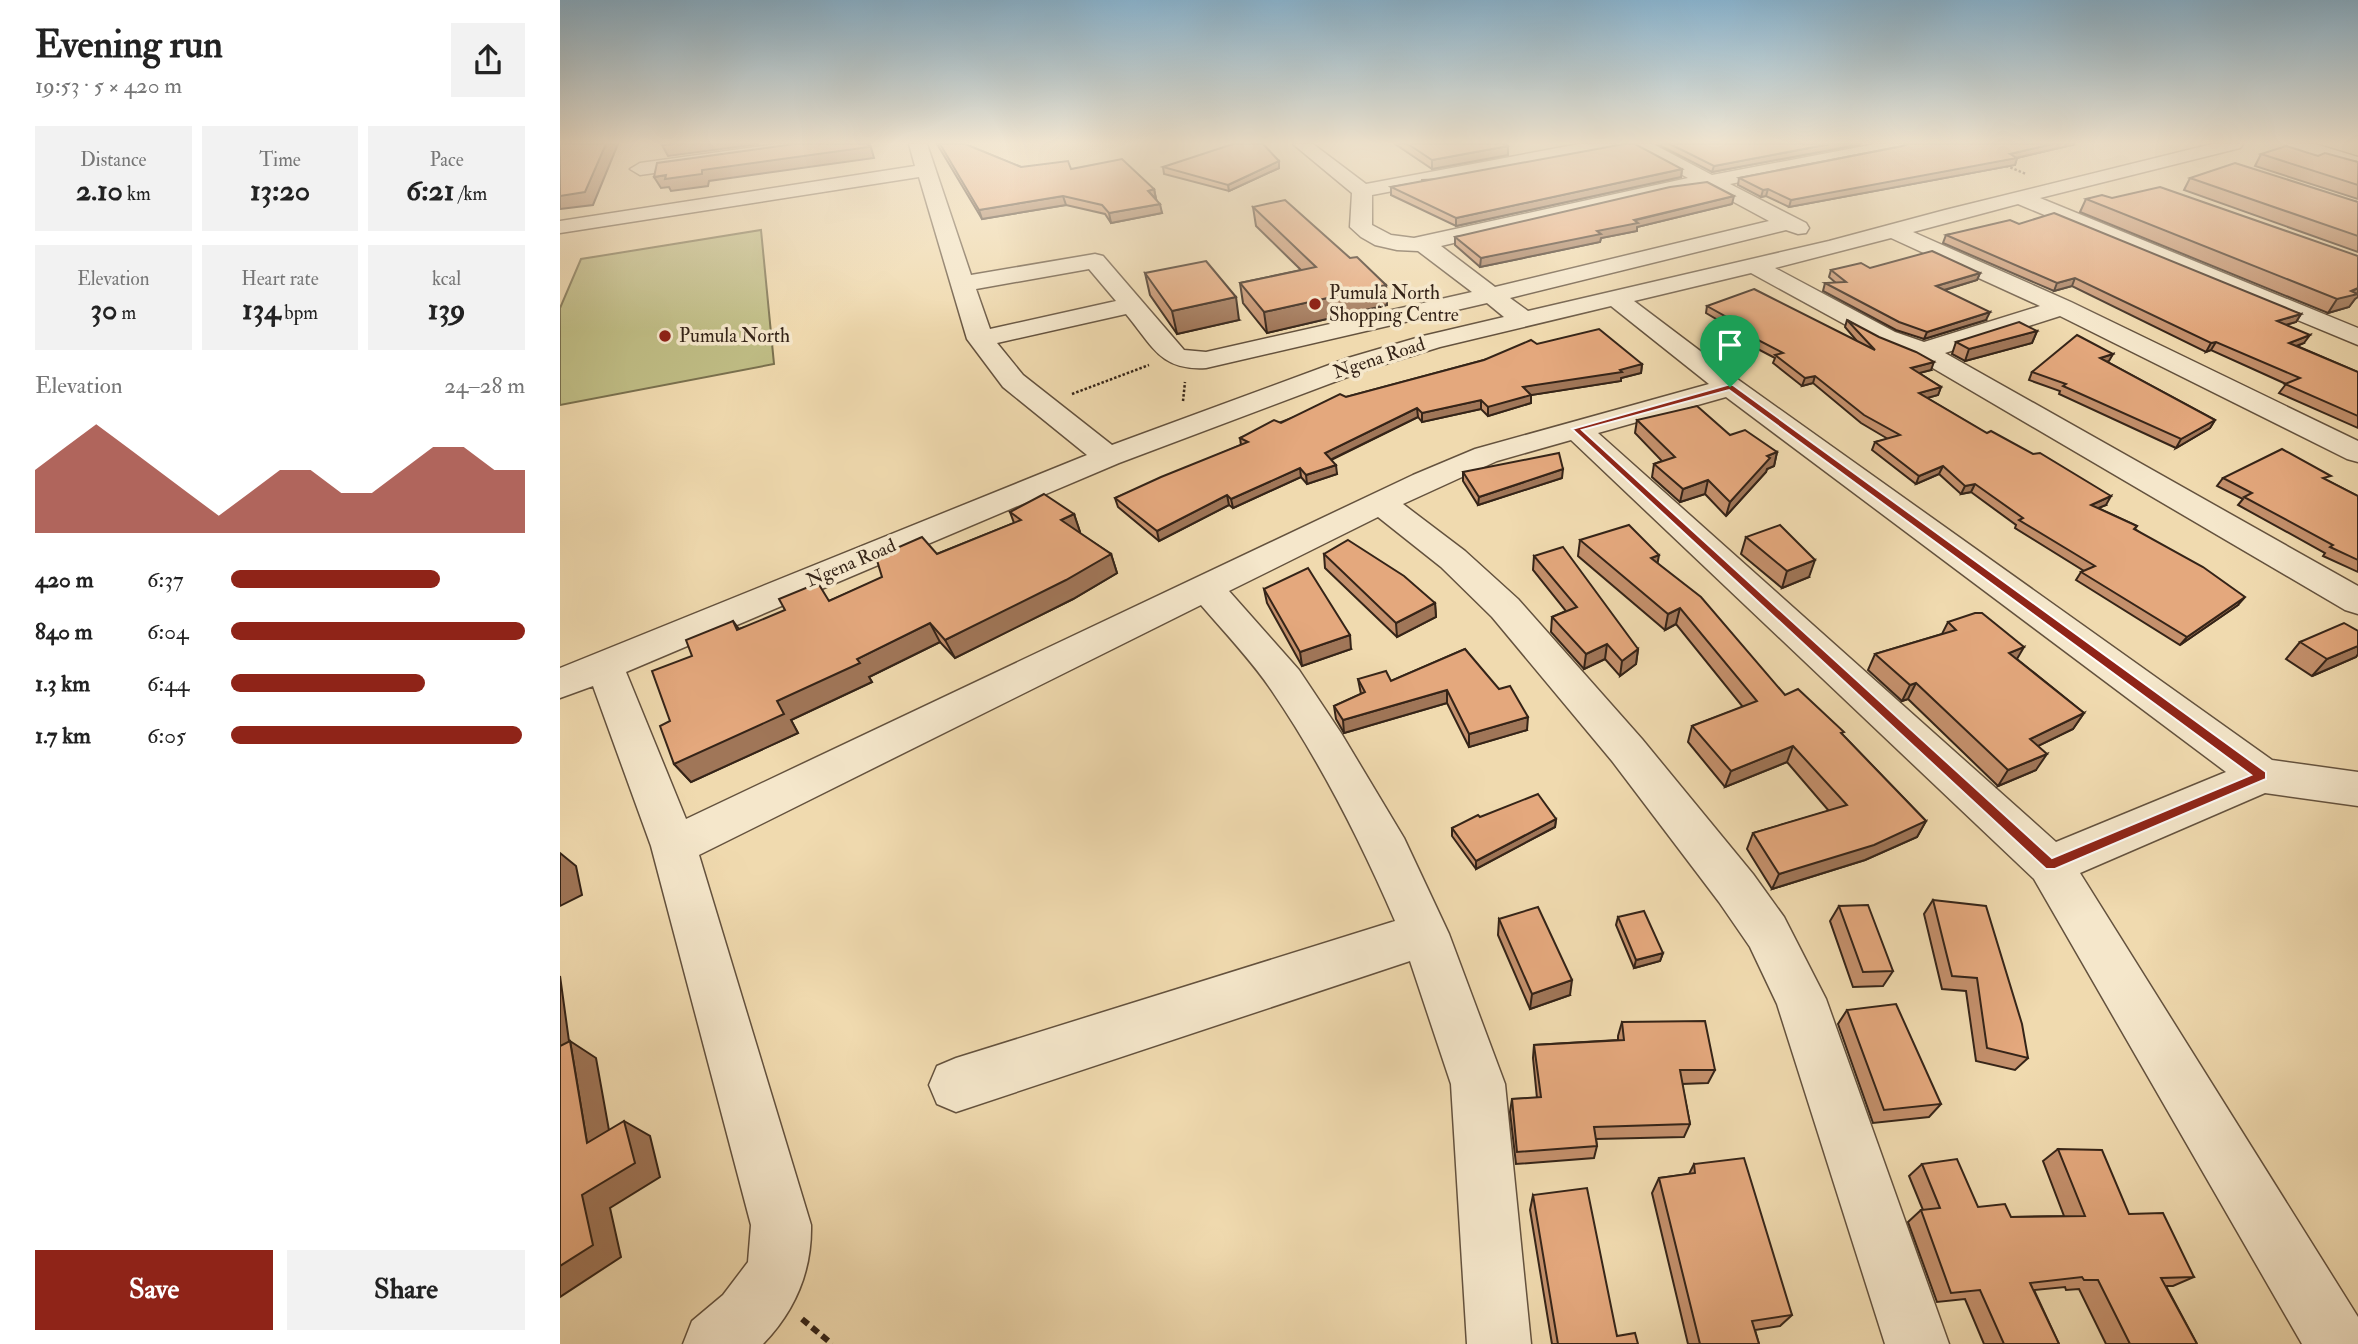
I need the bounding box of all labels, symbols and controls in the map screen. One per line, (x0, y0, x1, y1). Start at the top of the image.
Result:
text: Evening run (35, 21, 223, 69)
button: share (451, 23, 525, 97)
text: 19:53 · 5 × 420 m (35, 71, 182, 100)
text: Distance (80, 148, 147, 172)
text: Time (259, 148, 301, 172)
text: Pace (430, 148, 464, 172)
text: 2.10 (76, 172, 123, 209)
text: 13:20 (250, 172, 310, 209)
text: 6:21 (406, 172, 455, 209)
text: km (123, 182, 151, 206)
text: /km (455, 182, 487, 206)
text: Elevation (77, 267, 150, 291)
text: Heart rate (241, 267, 319, 291)
text: kcal (432, 267, 461, 291)
place label: Pumula North Shopping Centre (1329, 281, 1459, 328)
text: 30 (91, 291, 117, 328)
text: 134 (242, 291, 280, 328)
text: 139 (428, 291, 465, 328)
marker: Pumula North Shopping Centre (1307, 296, 1323, 312)
text: m (117, 301, 136, 325)
text: bpm (280, 301, 318, 325)
pin (1700, 315, 1760, 387)
place label: Pumula North (679, 324, 790, 348)
icon: arrive (1711, 326, 1749, 364)
marker: Pumula North (657, 328, 673, 344)
street label: Ngena Road (1330, 332, 1429, 384)
text: Elevation (35, 371, 123, 400)
text: 24–28 m (444, 371, 525, 400)
street label: Ngena Road (803, 533, 900, 593)
text: 420 m (35, 565, 94, 594)
text: 6:37 (147, 565, 184, 594)
text: 840 m (35, 617, 93, 646)
text: 6:04 (147, 617, 188, 646)
text: 1.3 km (35, 669, 90, 698)
text: 6:44 (147, 669, 189, 698)
text: 1.7 km (35, 721, 91, 750)
text: 6:05 (147, 721, 186, 750)
button: Save (35, 1250, 273, 1330)
button: Share (287, 1250, 525, 1330)

